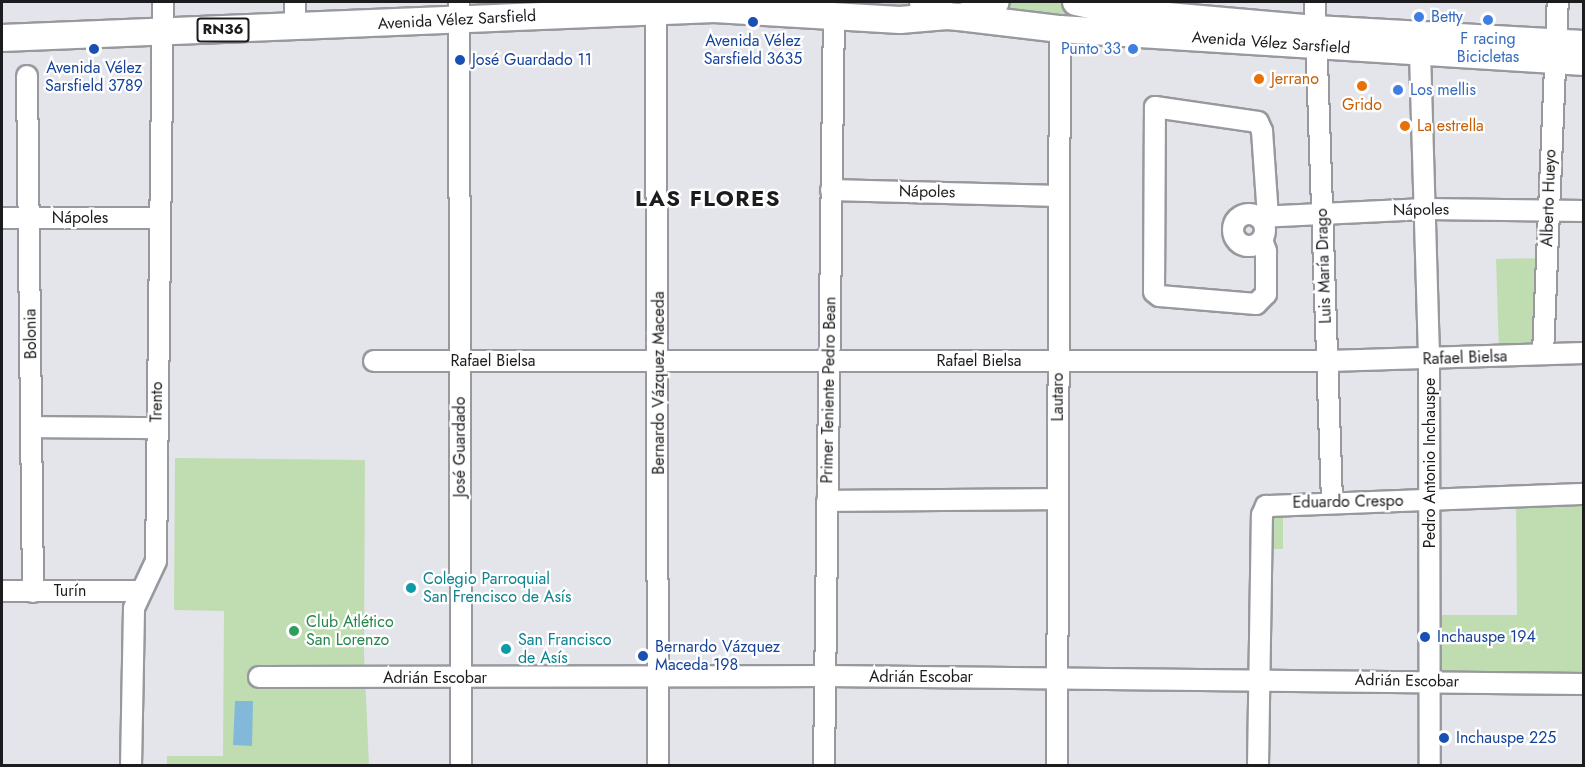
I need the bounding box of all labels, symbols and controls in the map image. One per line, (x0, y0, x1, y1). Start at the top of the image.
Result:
street label: Avenida Vélez Sarsfield (377, 6, 537, 34)
place label: Betty (1431, 7, 1463, 27)
marker: Betty (1412, 10, 1426, 24)
marker: F racing Bicicletas (1481, 13, 1495, 27)
marker: Avenida Vélez Sarsfield 3635 (746, 15, 760, 29)
road number: RN36 (196, 18, 250, 42)
street label: Avenida Vélez Sarsfield (1191, 28, 1351, 58)
place label: F racing Bicicletas (1457, 29, 1519, 67)
place label: Avenida Vélez Sarsfield 3635 (704, 31, 802, 69)
place label: Punto 33 (1061, 39, 1121, 59)
marker: Avenida Vélez Sarsfield 3789 (87, 42, 101, 56)
marker: Punto 33 (1126, 42, 1140, 56)
place label: José Guardado 11 (472, 50, 592, 70)
marker: José Guardado 11 (453, 53, 467, 67)
place label: Avenida Vélez Sarsfield 3789 (45, 58, 143, 96)
place label: Jerrano (1271, 69, 1319, 89)
marker: Jerrano (1252, 72, 1266, 86)
marker: Grido (1355, 79, 1369, 93)
place label: Los mellis (1410, 80, 1476, 100)
marker: Los mellis (1391, 83, 1405, 97)
place label: Grido (1342, 95, 1382, 115)
place label: La estrella (1417, 116, 1484, 136)
marker: La estrella (1398, 119, 1412, 133)
street label: Alberto Hueyo (1538, 149, 1560, 247)
street label: Nápoles (899, 182, 955, 202)
district label: LAS FLORES (635, 186, 781, 212)
street label: Nápoles (1393, 200, 1449, 220)
street label: Nápoles (52, 208, 108, 228)
street label: Luis María Drago (1312, 208, 1336, 324)
street label: Bernardo Vázquez Maceda (649, 291, 669, 475)
street label: Primer Teniente Pedro Bean (818, 296, 840, 484)
street label: Bolonia (21, 309, 41, 359)
street label: Rafael Bielsa (1422, 347, 1508, 369)
street label: Rafael Bielsa (451, 351, 535, 371)
street label: Rafael Bielsa (937, 351, 1021, 371)
street label: Lautaro (1048, 373, 1068, 421)
street label: Pedro Antonio Inchauspe (1420, 378, 1440, 548)
street label: Trento (147, 382, 167, 422)
street label: José Guardado (450, 397, 470, 497)
street label: Eduardo Crespo (1292, 491, 1404, 513)
place label: Colegio Parroquial San Frencisco de Asís (423, 569, 571, 607)
street label: Turín (54, 581, 86, 601)
marker: Colegio Parroquial San Frencisco de Asís (404, 581, 418, 595)
place label: Club Atlético San Lorenzo (306, 612, 394, 650)
marker: Club Atlético San Lorenzo (287, 624, 301, 638)
place label: Inchauspe 194 (1437, 627, 1536, 647)
place label: San Francisco de Asís (518, 630, 612, 668)
marker: Inchauspe 194 (1418, 630, 1432, 644)
place label: Bernardo Vázquez Maceda 198 (655, 637, 780, 675)
marker: San Francisco de Asís (499, 642, 513, 656)
marker: Bernardo Vázquez Maceda 198 (636, 649, 650, 663)
street label: Adrián Escobar (869, 667, 973, 687)
street label: Adrián Escobar (383, 668, 487, 688)
street label: Adrián Escobar (1355, 670, 1459, 692)
place label: Inchauspe 225 (1456, 728, 1556, 748)
marker: Inchauspe 225 (1437, 731, 1451, 745)

